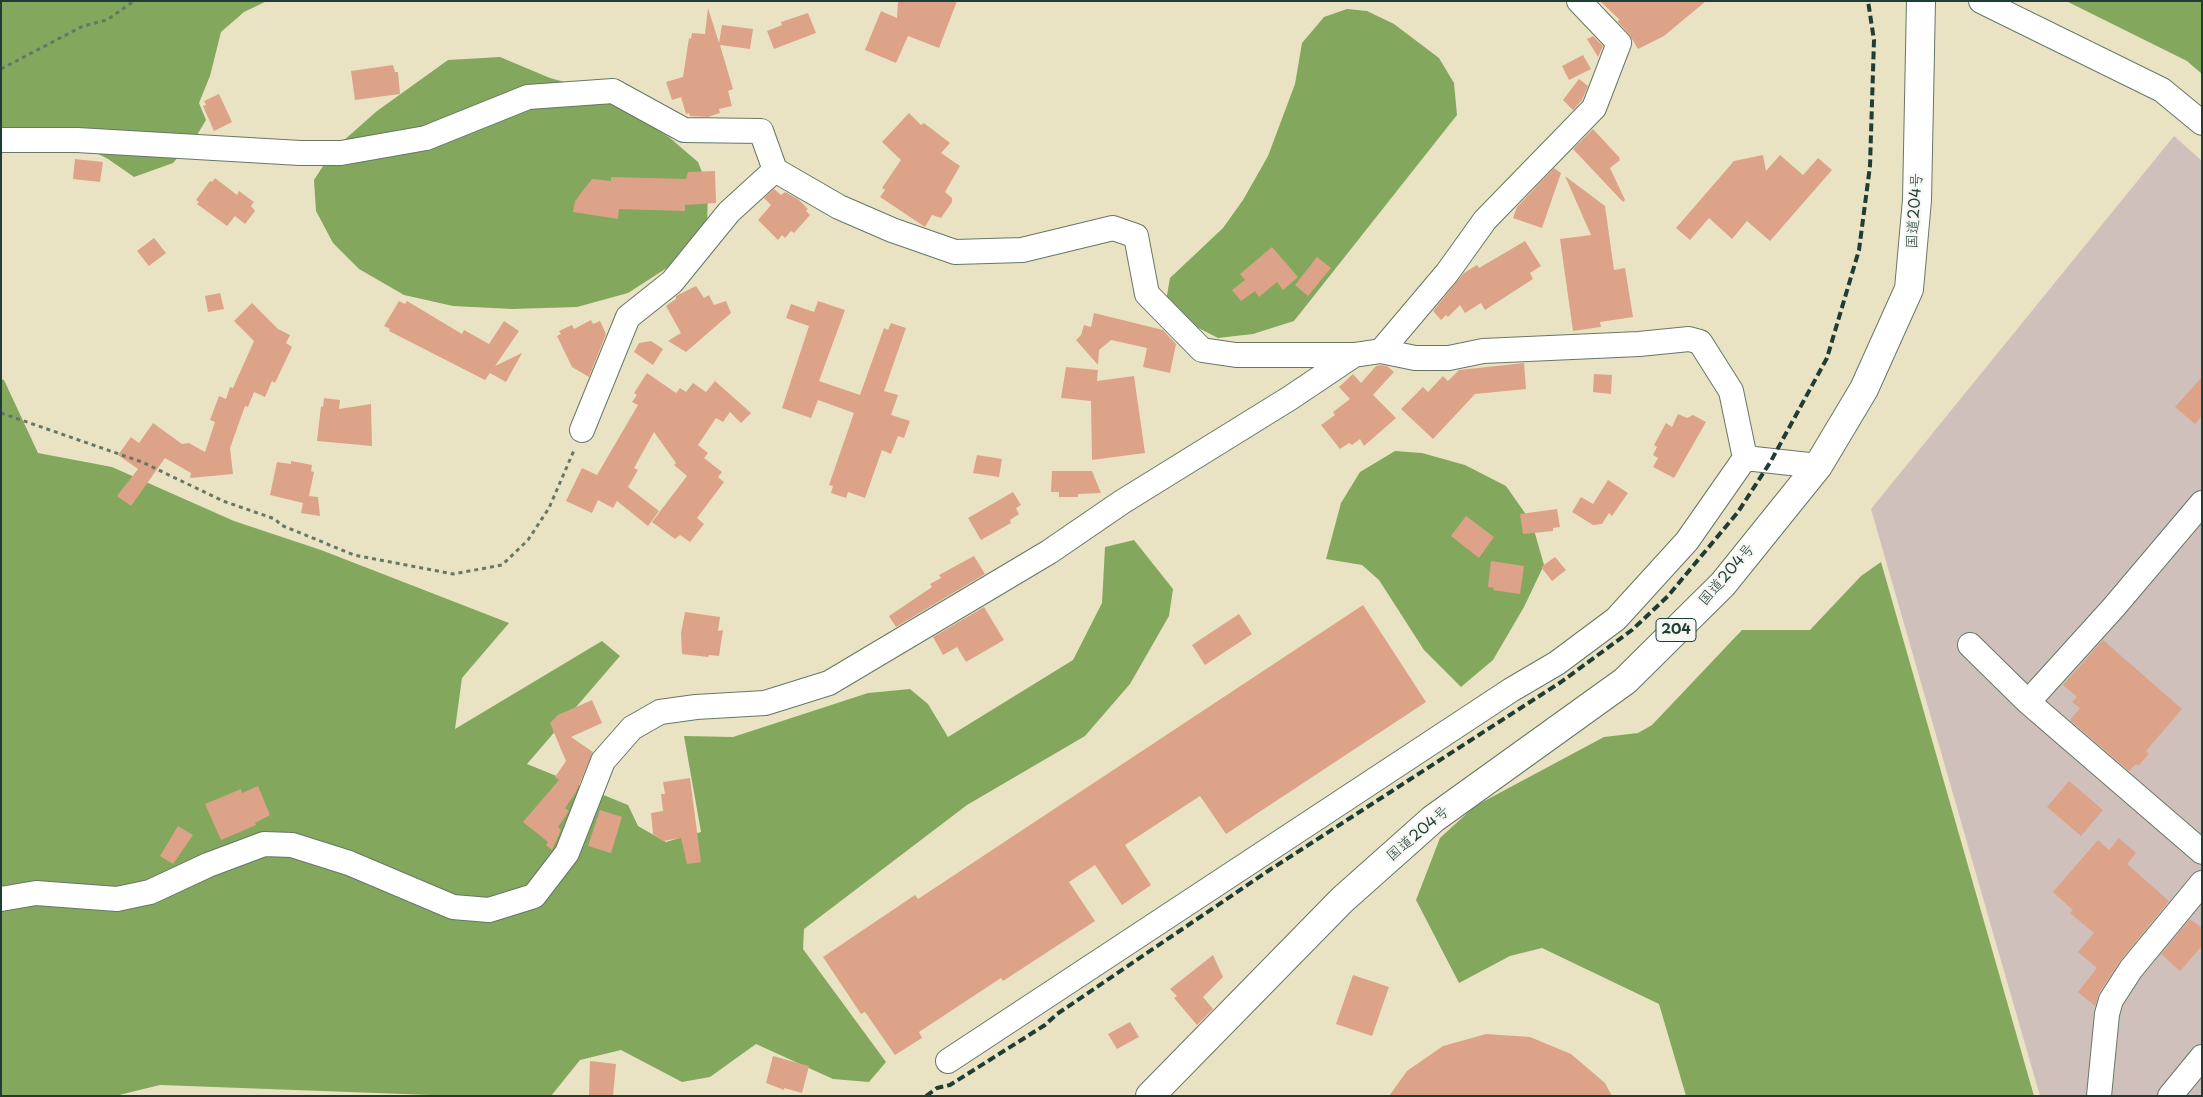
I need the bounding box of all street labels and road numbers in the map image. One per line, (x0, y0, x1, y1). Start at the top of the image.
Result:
street label: 国道204号 (1903, 172, 1927, 250)
street label: 国道204号 (1695, 540, 1759, 610)
road number: 204 (1656, 618, 1696, 642)
street label: 国道204号 (1383, 803, 1453, 865)

